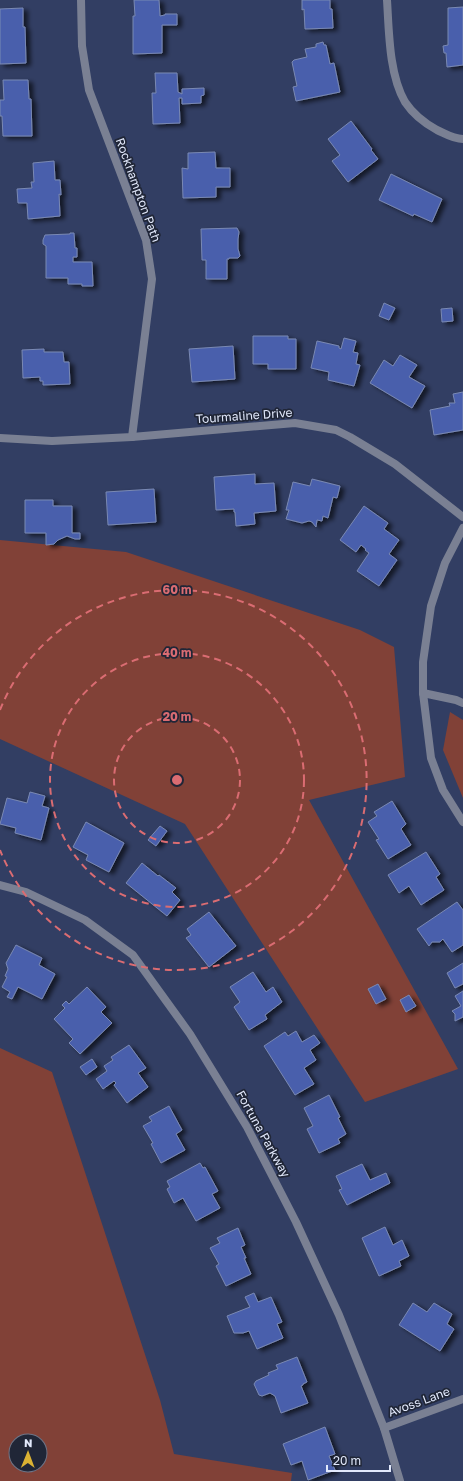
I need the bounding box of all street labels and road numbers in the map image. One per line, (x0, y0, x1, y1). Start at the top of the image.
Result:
street label: Rockhampton Path (113, 136, 164, 244)
street label: Tourmaline Drive (195, 405, 293, 426)
street label: Fortuna Parkway (233, 1088, 294, 1180)
street label: Avoss Lane (386, 1383, 452, 1420)

